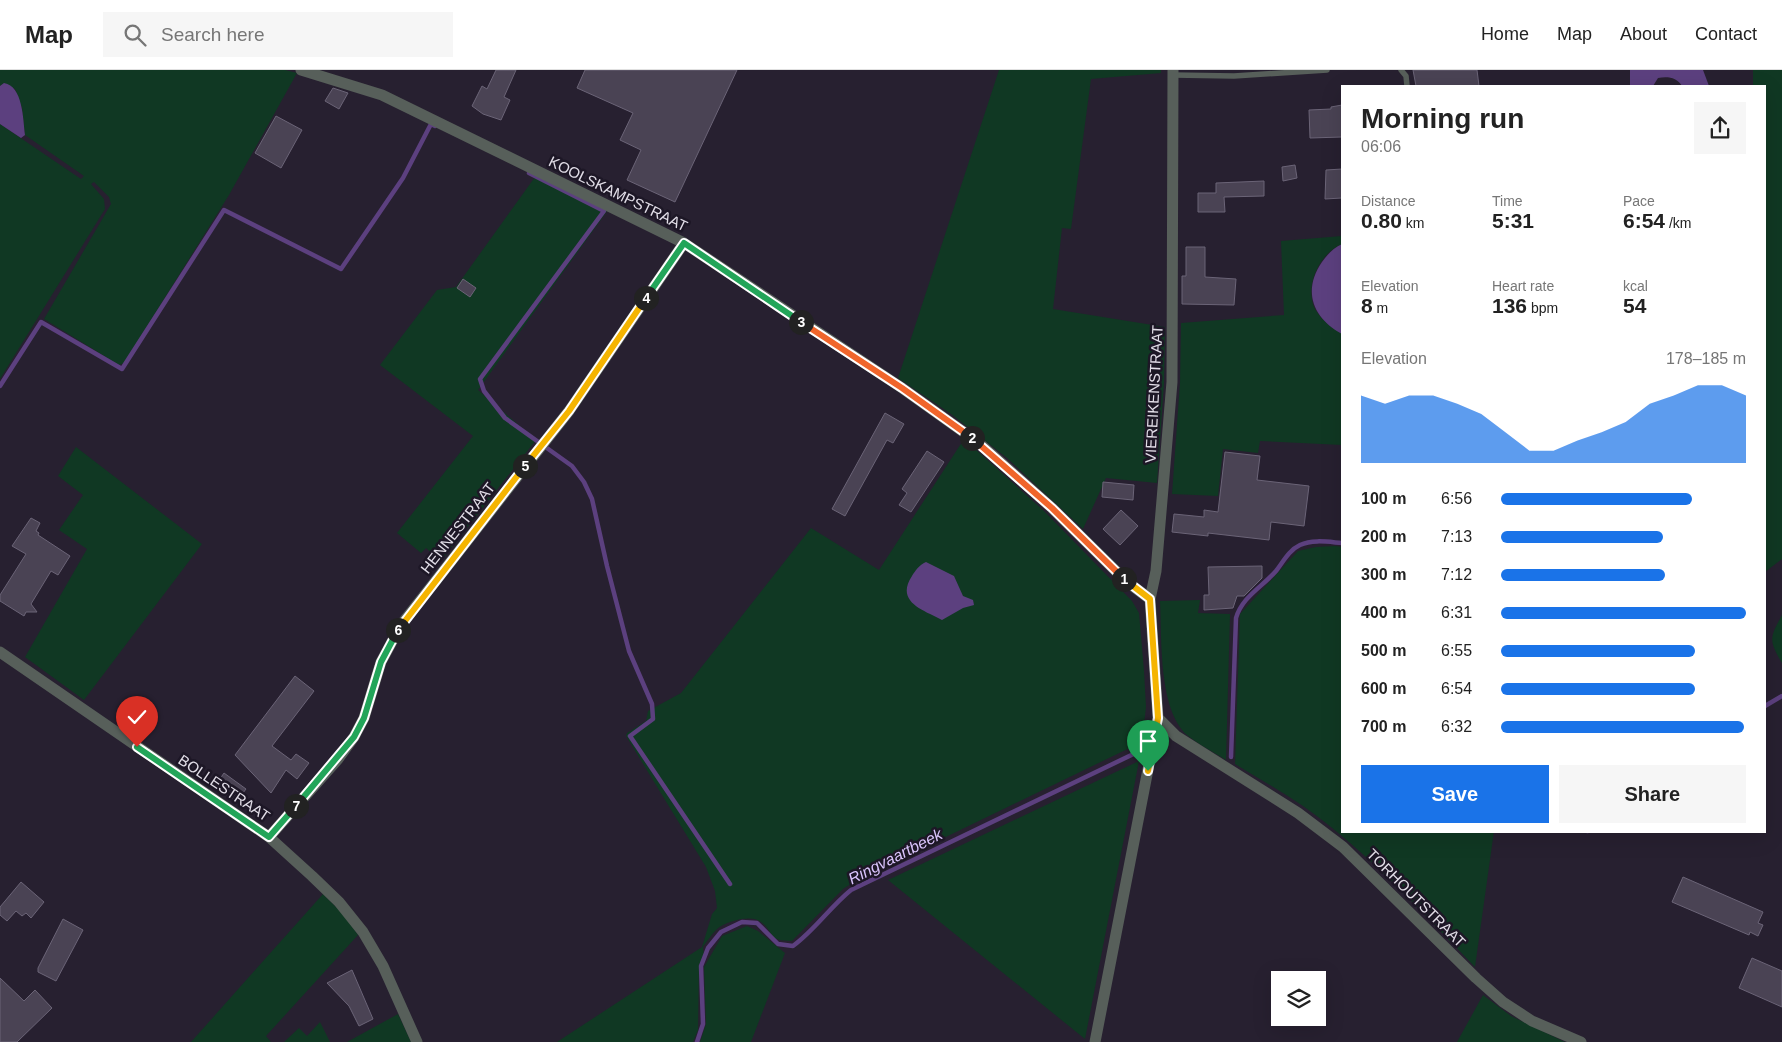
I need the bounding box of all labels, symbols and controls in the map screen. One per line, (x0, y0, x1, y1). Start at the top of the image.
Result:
search box (103, 12, 453, 57)
text: Map (25, 21, 73, 48)
icon: search (121, 21, 149, 49)
text: Search here (161, 24, 265, 45)
text: Home (1481, 24, 1529, 44)
text: Map (1557, 24, 1592, 44)
text: About (1620, 24, 1667, 44)
text: Contact (1695, 24, 1757, 44)
button: share (1694, 102, 1746, 154)
text: Morning run (1361, 103, 1524, 134)
text: 06:06 (1361, 138, 1401, 155)
street label: KOOLSKAMPSTRAAT (546, 153, 690, 235)
text: Distance (1361, 193, 1415, 209)
text: Time (1492, 193, 1523, 209)
text: Pace (1623, 193, 1655, 209)
text: 0.80 (1361, 209, 1402, 232)
text: 5:31 (1492, 209, 1534, 232)
text: 6:54 (1623, 209, 1665, 232)
text: km (1402, 215, 1424, 231)
text: /km (1665, 215, 1691, 231)
text: Elevation (1361, 278, 1419, 294)
text: Heart rate (1492, 278, 1554, 294)
text: kcal (1623, 278, 1648, 294)
pin: 4 (634, 286, 658, 310)
text: 4 (643, 290, 650, 306)
text: 8 (1361, 294, 1373, 317)
text: 136 (1492, 294, 1527, 317)
text: 54 (1623, 294, 1646, 317)
text: m (1373, 300, 1388, 316)
text: bpm (1527, 300, 1558, 316)
pin: 3 (788, 310, 814, 334)
text: 3 (798, 314, 805, 330)
street label: VIEREIKENSTRAAT (1141, 325, 1166, 463)
text: Elevation (1361, 350, 1427, 367)
text: 178–185 m (1666, 350, 1746, 367)
pin: 2 (960, 426, 984, 450)
text: 2 (969, 430, 976, 446)
pin: 5 (512, 454, 538, 478)
text: 5 (522, 458, 529, 474)
street label: HENNESTRAAT (417, 479, 498, 576)
text: 100 m (1361, 490, 1406, 507)
text: 6:56 (1441, 490, 1472, 507)
text: 200 m (1361, 528, 1406, 545)
text: 7:13 (1441, 528, 1472, 545)
pin: 1 (1112, 566, 1136, 592)
text: 300 m (1361, 566, 1406, 583)
text: 7:12 (1441, 566, 1472, 583)
text: 1 (1121, 571, 1128, 587)
text: 400 m (1361, 604, 1406, 621)
text: 6:31 (1441, 604, 1472, 621)
pin: 6 (386, 618, 410, 642)
text: 6 (395, 622, 402, 638)
text: 500 m (1361, 642, 1406, 659)
text: 6:55 (1441, 642, 1472, 659)
text: 600 m (1361, 680, 1406, 697)
text: 6:54 (1441, 680, 1472, 697)
pin (116, 696, 158, 747)
icon: check (123, 703, 151, 731)
text: 700 m (1361, 718, 1406, 735)
text: 6:32 (1441, 718, 1472, 735)
pin (1127, 720, 1169, 771)
icon: arrive (1134, 727, 1162, 755)
street label: BOLLESTRAAT (175, 751, 273, 824)
button: Save (1361, 765, 1549, 823)
button: Share (1559, 765, 1746, 823)
pin: 7 (284, 794, 308, 818)
text: 7 (293, 798, 300, 814)
water label: Ringvaartbeek (845, 825, 946, 887)
street label: TORHOUTSTRAAT (1364, 845, 1469, 950)
map controls (1271, 971, 1326, 1026)
button: layers (1271, 971, 1326, 1026)

